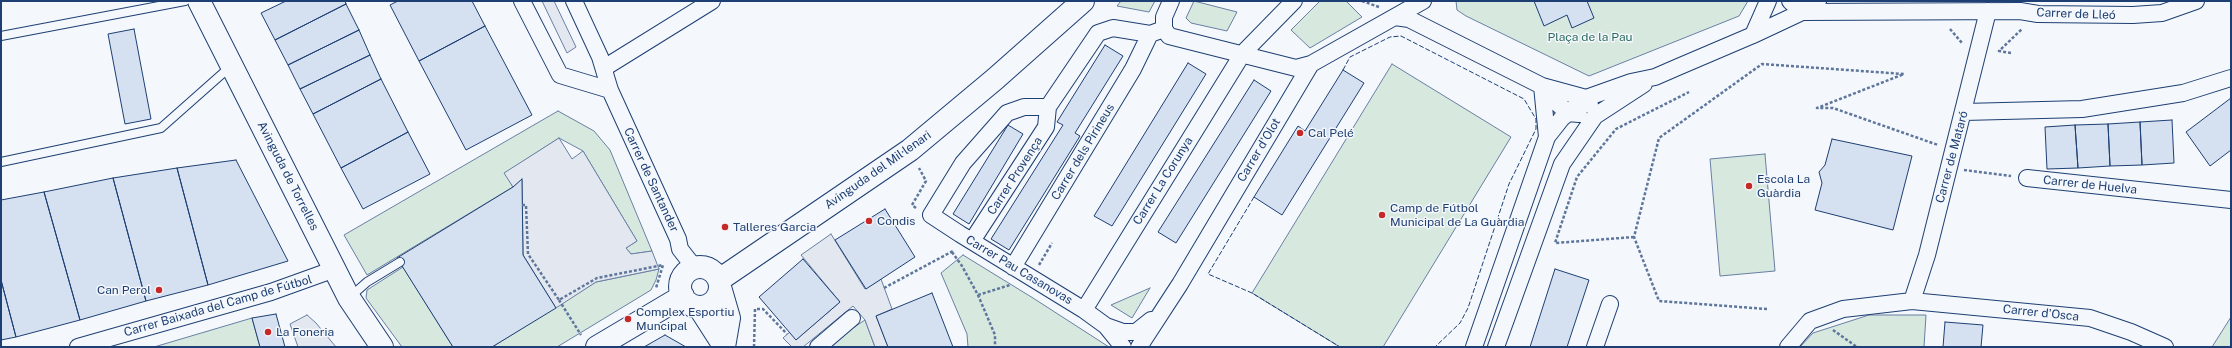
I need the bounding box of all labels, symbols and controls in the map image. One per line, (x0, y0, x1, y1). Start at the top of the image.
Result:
street label: Carrer de Lleó (2036, 5, 2116, 23)
park label: Plaça de la Pau (1548, 30, 1632, 44)
street label: Carrer dels Pirineus (1048, 101, 1118, 203)
street label: Carrer de Mataró (1933, 109, 1971, 205)
street label: Carrer d'Olot (1234, 116, 1284, 184)
street label: Avinguda de Torrelles (254, 119, 322, 233)
street label: Carrer de Santander (620, 126, 682, 234)
place label: Cal Pelé (1308, 126, 1354, 140)
street label: Avinguda del Mil·lenari (822, 128, 934, 212)
marker: Cal Pelé (1295, 128, 1305, 138)
street label: Carrer Provença (984, 134, 1046, 218)
street label: Carrer La Corunya (1130, 134, 1196, 228)
place label: Escola La Guàrdia (1757, 172, 1810, 200)
street label: Carrer de Huelva (2042, 173, 2138, 197)
marker: Escola La Guàrdia (1744, 181, 1754, 191)
place label: Camp de Fútbol Municipal de La Guàrdia (1390, 201, 1524, 229)
marker: Camp de Fútbol Municipal de La Guàrdia (1377, 210, 1387, 220)
place label: Condis (877, 214, 915, 228)
marker: Condis (864, 216, 874, 226)
place label: Talleres Garcia (733, 220, 816, 234)
marker: Talleres Garcia (720, 222, 730, 232)
street label: Carrer Pau Casanovas (963, 232, 1075, 308)
street label: Carrer Baixada del Camp de Fútbol (122, 272, 314, 340)
place label: Can Perol (97, 283, 151, 297)
marker: Can Perol (154, 285, 164, 295)
street label: Carrer d'Osca (2002, 302, 2080, 324)
place label: Complex Esportiu Muncipal (636, 305, 734, 333)
marker: Complex Esportiu Muncipal (623, 314, 633, 324)
place label: La Foneria (276, 325, 334, 339)
marker: La Foneria (263, 327, 273, 337)

